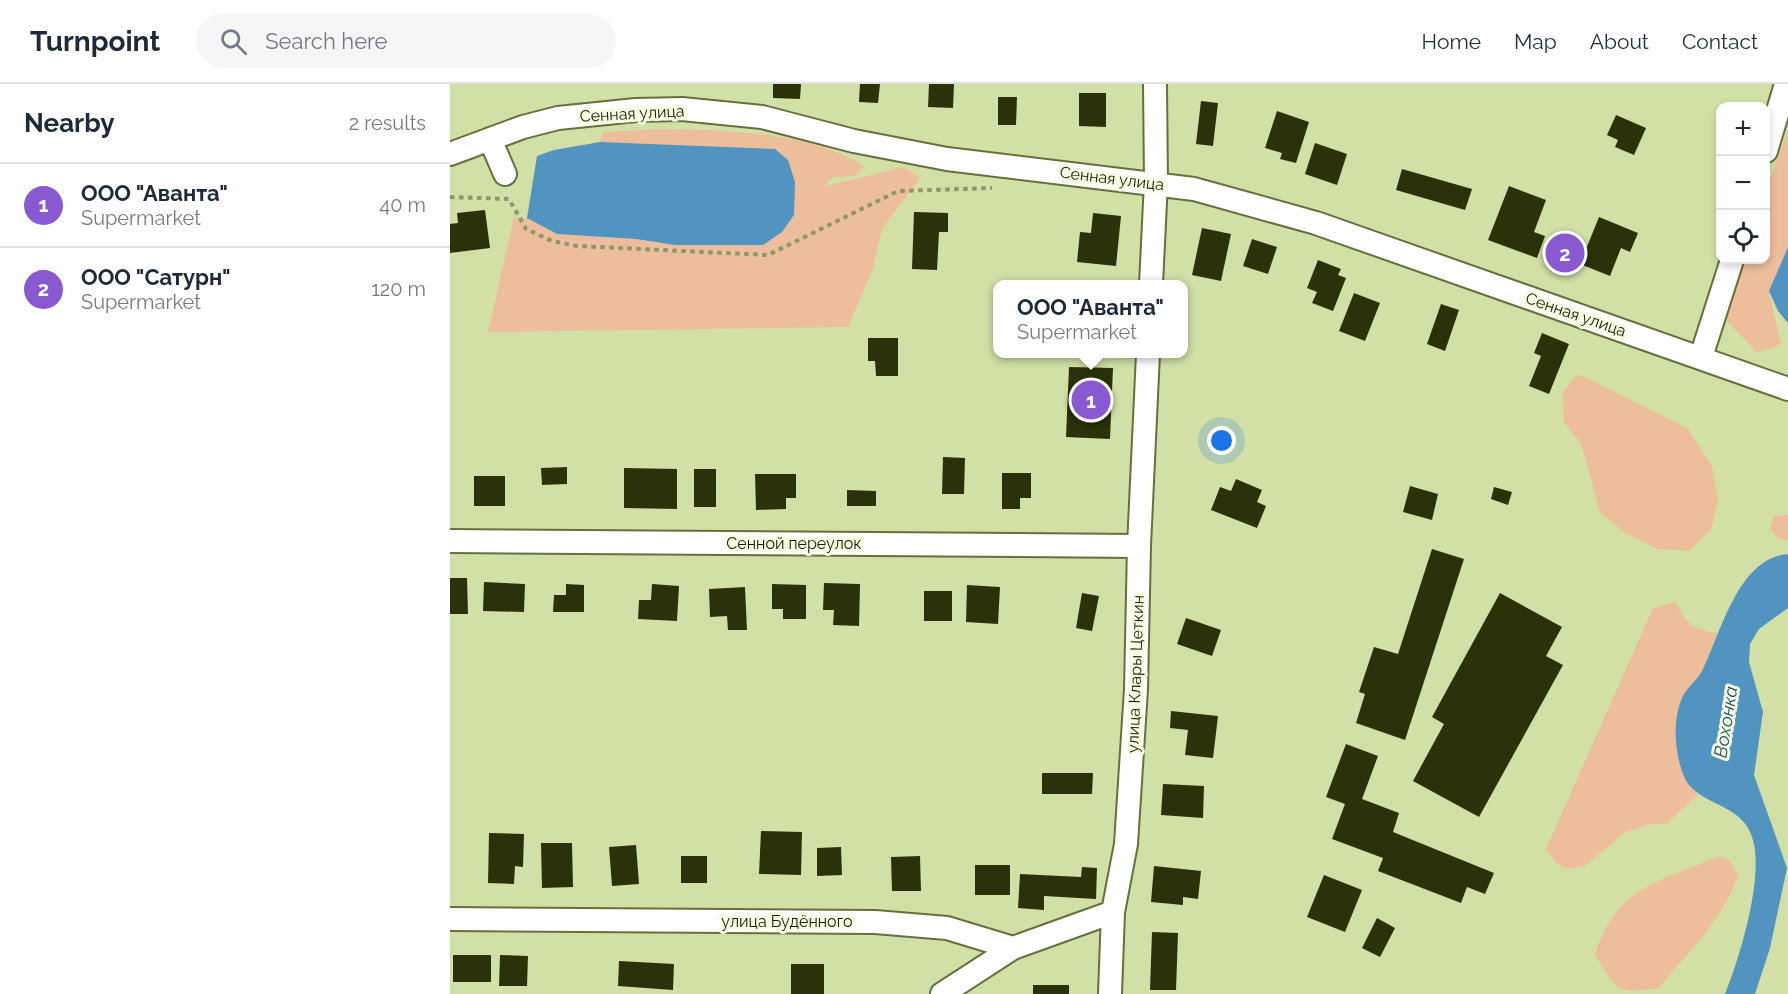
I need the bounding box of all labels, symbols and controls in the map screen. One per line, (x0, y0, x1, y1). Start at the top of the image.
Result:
search box (196, 14, 616, 68)
text: Turnpoint (30, 25, 160, 58)
icon: search (217, 25, 250, 58)
text: Search here (265, 28, 387, 54)
text: Home (1422, 29, 1481, 54)
text: Map (1514, 29, 1557, 54)
text: About (1590, 29, 1649, 54)
text: Contact (1682, 29, 1758, 54)
street label: Сенная улица (579, 101, 685, 126)
map controls (1716, 102, 1770, 264)
button: + (1716, 102, 1770, 156)
text: Nearby (24, 108, 114, 138)
text: 2 results (349, 111, 426, 135)
button: − (1716, 156, 1770, 210)
street label: Сенная улица (1059, 163, 1165, 194)
text: ООО "Аванта" (81, 180, 228, 206)
text: 1 (39, 193, 48, 217)
text: 40 m (379, 193, 426, 217)
text: Supermarket (81, 206, 201, 230)
button: locate (1716, 210, 1770, 264)
pin: 2 (1546, 230, 1584, 276)
text: ООО "Сатурн" (81, 264, 231, 290)
text: 2 (38, 277, 49, 301)
text: 120 m (371, 277, 426, 301)
popup (993, 280, 1188, 358)
street label: Сенная улица (1523, 288, 1629, 341)
text: Supermarket (81, 290, 201, 314)
text: ООО "Аванта" (1017, 294, 1164, 320)
text: Supermarket (1017, 320, 1137, 344)
pin: 1 (1072, 378, 1110, 422)
your location (1207, 426, 1236, 455)
street label: Сенной переулок (726, 534, 862, 553)
street label: улица Клары Цеткин (1123, 595, 1148, 753)
water label: Вохонка (1710, 685, 1742, 759)
street label: улица Будённого (721, 912, 853, 931)

